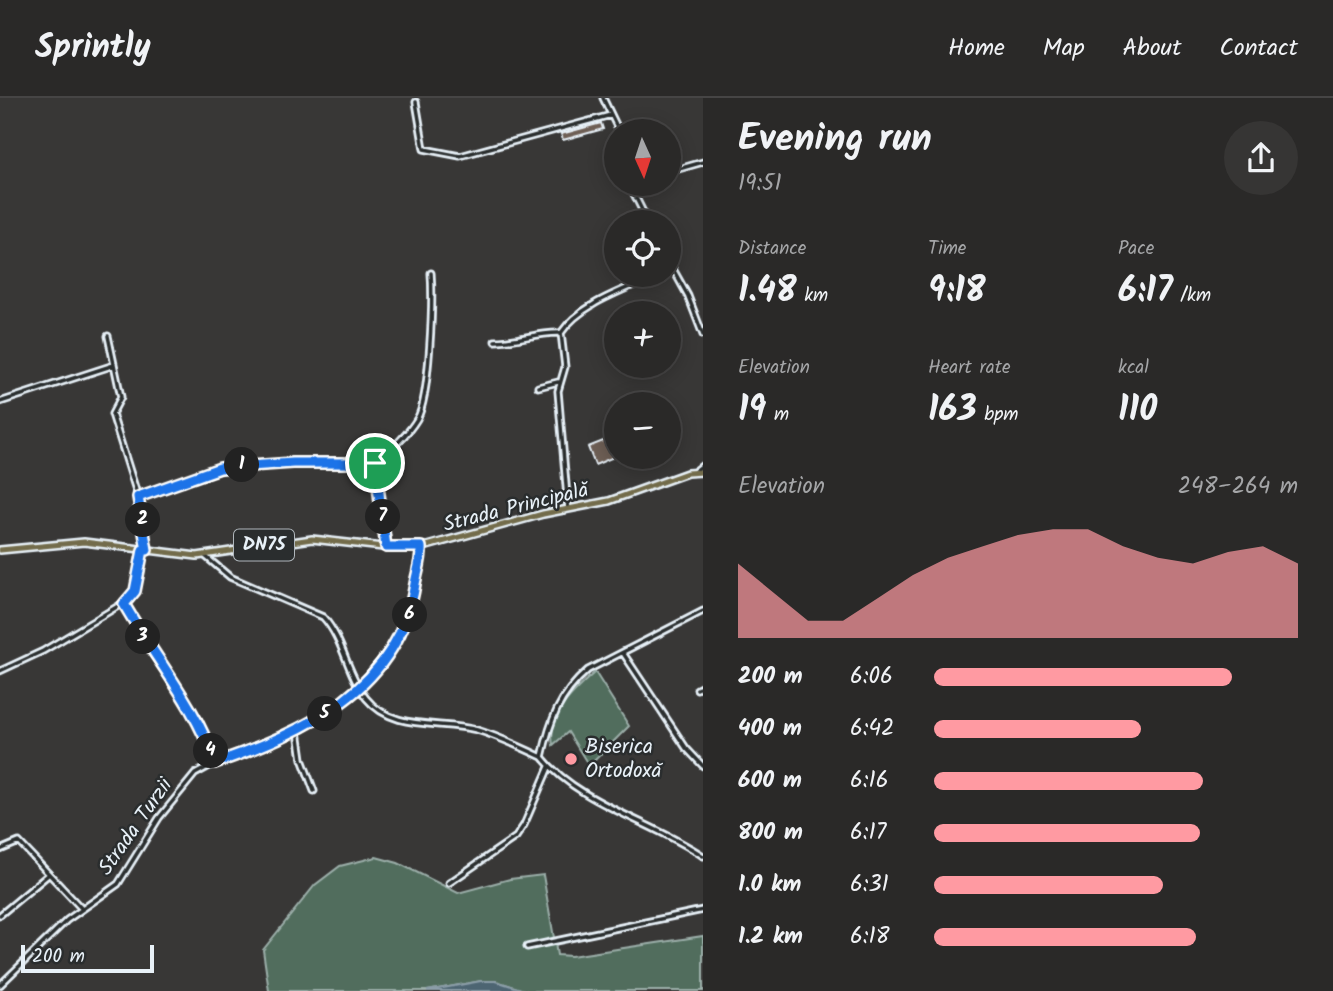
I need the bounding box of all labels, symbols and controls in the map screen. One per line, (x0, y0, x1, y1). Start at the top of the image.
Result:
text: Sprintly (35, 22, 151, 75)
text: Home (948, 29, 1005, 68)
text: Map (1043, 29, 1085, 68)
text: About (1123, 29, 1181, 68)
text: Contact (1219, 29, 1298, 68)
text: Evening run (738, 110, 932, 170)
north arrow (604, 119, 681, 196)
map controls (604, 119, 681, 469)
button: share (1224, 121, 1298, 195)
text: 19:51 (738, 166, 782, 202)
button: locate (604, 210, 681, 287)
text: Distance (738, 234, 806, 264)
text: Time (928, 234, 966, 264)
text: Pace (1118, 234, 1154, 264)
text: 1.48 (738, 264, 797, 320)
text: 9:18 (928, 264, 986, 320)
text: 6:17 (1118, 264, 1173, 320)
text: km (797, 281, 828, 311)
text: /km (1173, 281, 1211, 311)
button: + (604, 301, 681, 378)
text: Elevation (738, 353, 810, 383)
text: Heart rate (928, 353, 1011, 383)
text: kcal (1118, 353, 1149, 383)
text: 19 (738, 383, 766, 439)
text: 163 (928, 383, 977, 439)
text: 110 (1118, 383, 1157, 439)
button: − (604, 392, 681, 469)
text: m (766, 400, 789, 430)
text: bpm (977, 400, 1019, 430)
pin (345, 433, 405, 493)
icon: arrive (356, 444, 394, 482)
pin: 1 (224, 448, 260, 482)
text: 1 (239, 449, 244, 479)
text: Elevation (738, 469, 825, 505)
text: 248–264 m (1178, 469, 1298, 505)
street label: Strada Principală (440, 474, 594, 542)
pin: 7 (366, 500, 400, 534)
text: 7 (378, 501, 387, 531)
pin: 2 (125, 502, 160, 538)
text: 2 (137, 504, 148, 534)
road number: DN75 (234, 530, 294, 560)
pin: 6 (392, 598, 428, 632)
text: 6 (404, 599, 415, 629)
pin: 3 (125, 620, 160, 654)
text: 3 (137, 621, 148, 651)
text: 200 m (738, 659, 803, 695)
text: 6:06 (850, 659, 893, 695)
pin: 5 (308, 696, 342, 732)
text: 5 (320, 698, 329, 728)
text: 400 m (738, 711, 802, 747)
text: 6:42 (850, 711, 894, 747)
place label: Biserica Ortodoxă (585, 731, 663, 788)
pin: 4 (194, 734, 228, 768)
text: 4 (205, 735, 216, 765)
marker: Biserica Ortodoxă (563, 751, 579, 767)
text: 600 m (738, 763, 802, 799)
text: 6:16 (850, 763, 888, 799)
street label: Strada Turzii (90, 771, 182, 882)
text: 800 m (738, 815, 803, 851)
text: 6:17 (850, 815, 886, 851)
text: 1.0 km (738, 867, 801, 903)
text: 6:31 (850, 867, 889, 903)
text: 1.2 km (738, 919, 803, 955)
text: 6:18 (850, 919, 890, 955)
scale bar (21, 942, 154, 974)
text: 200 m (32, 942, 85, 972)

